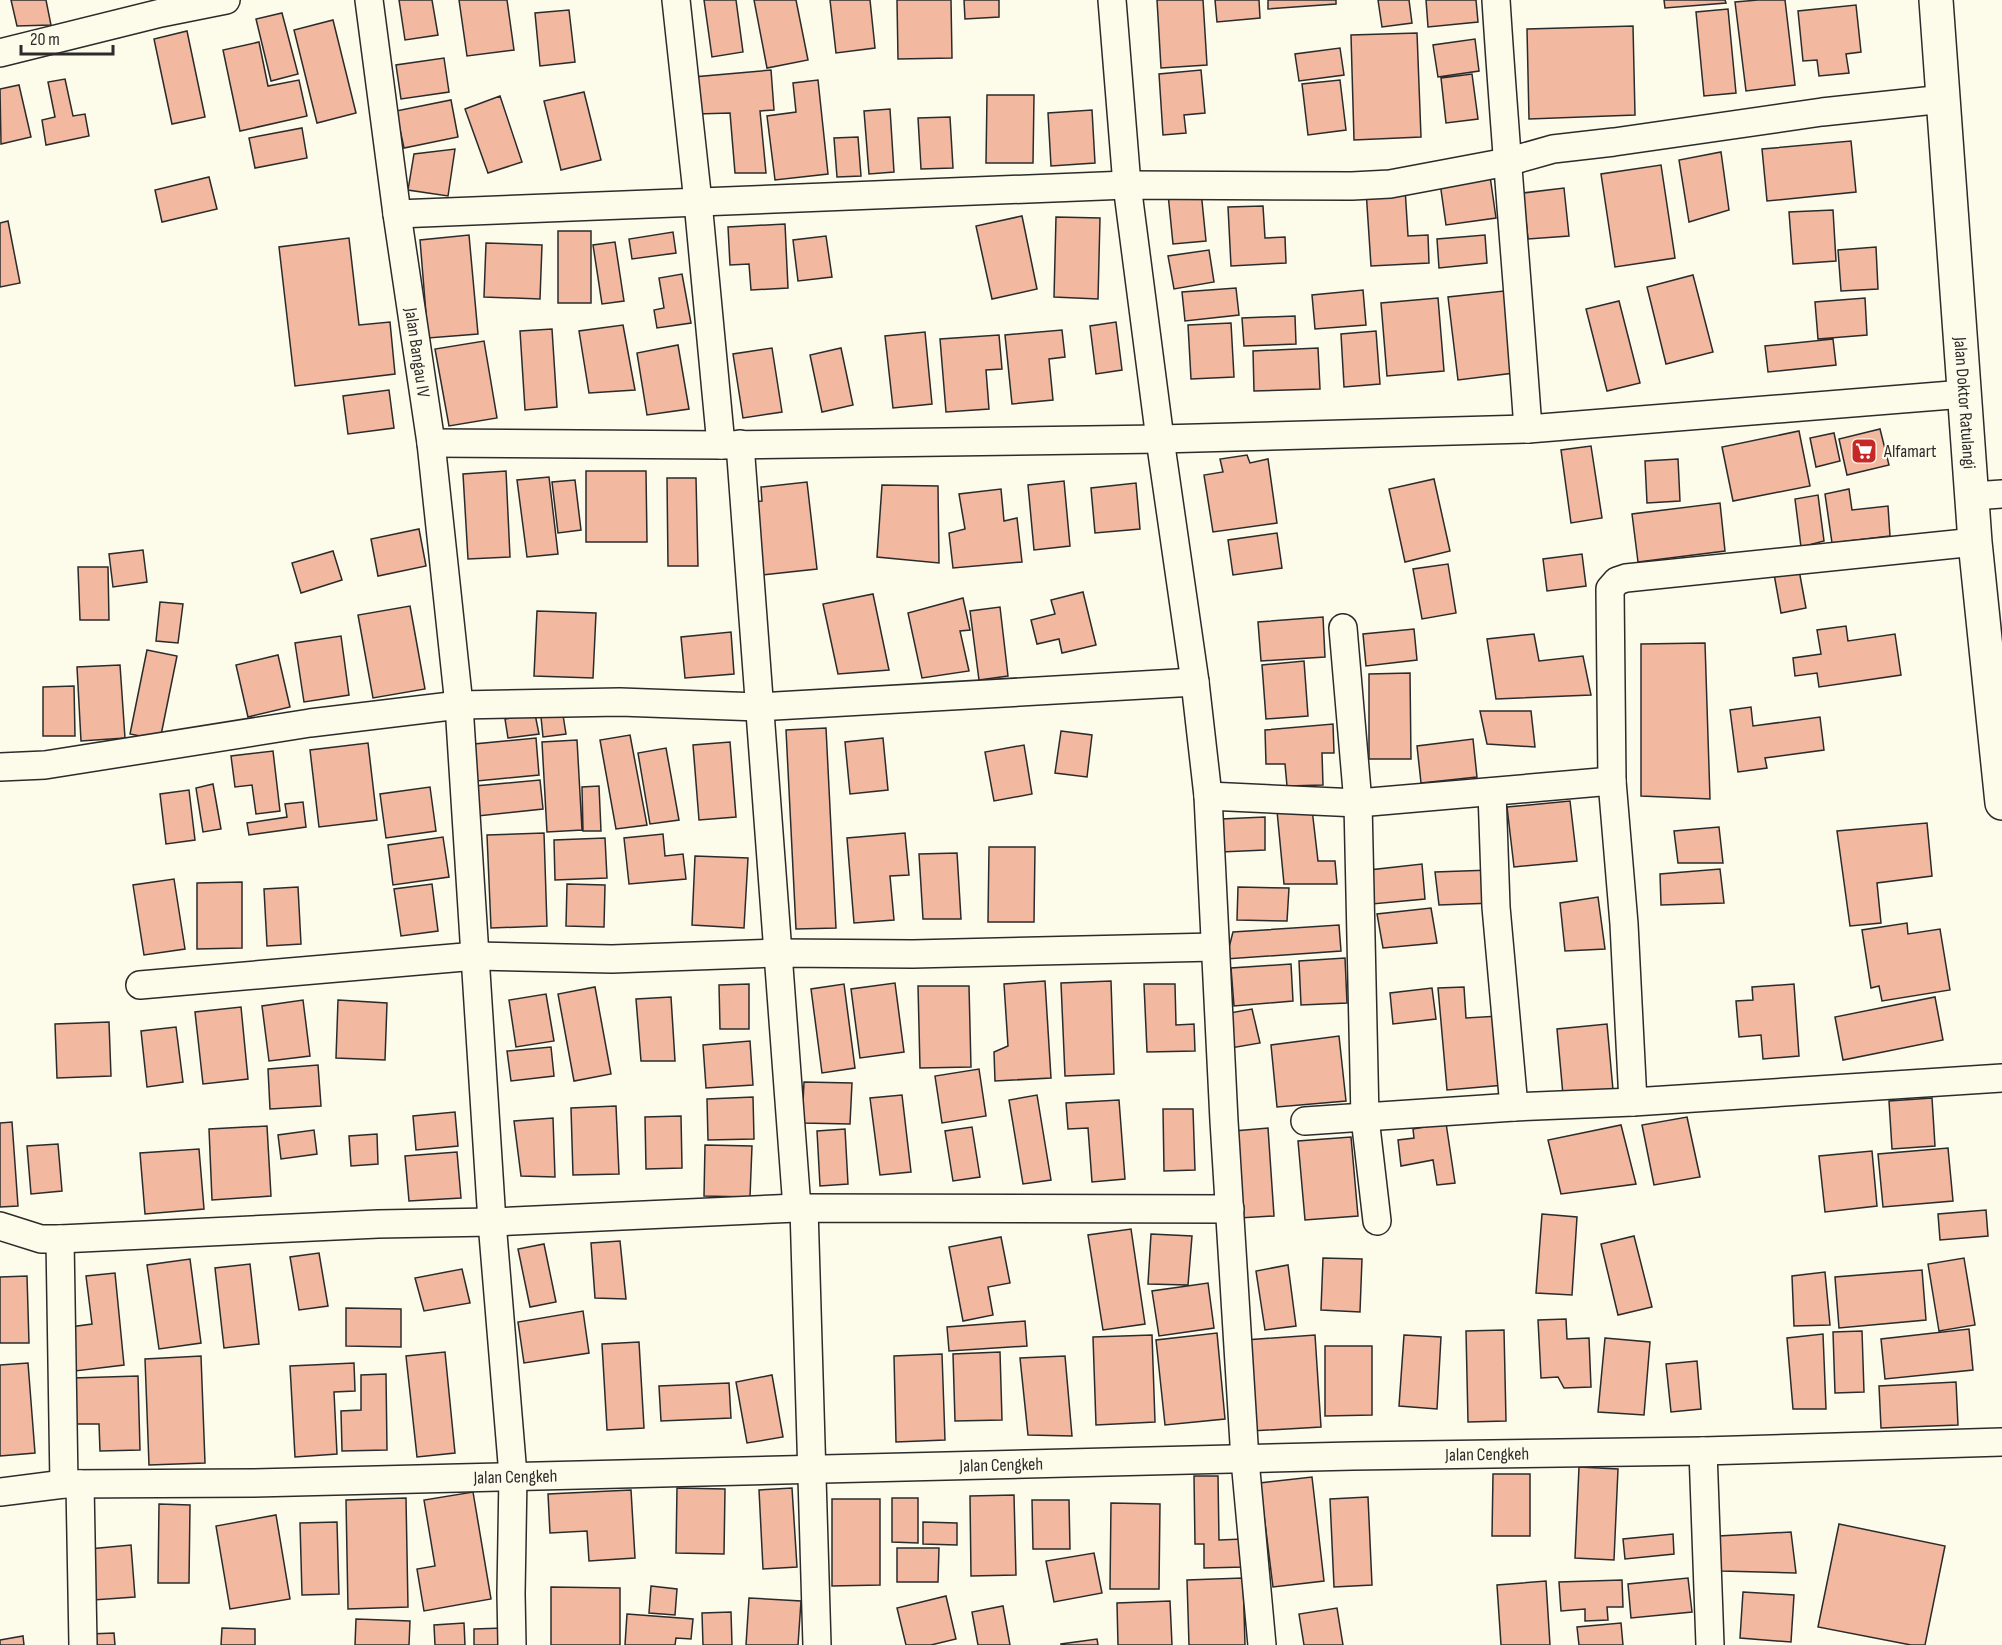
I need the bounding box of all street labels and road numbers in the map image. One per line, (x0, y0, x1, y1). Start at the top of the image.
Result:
street label: Jalan Bangau IV (400, 305, 435, 399)
street label: Jalan Doktor Ratulangi (1950, 335, 1980, 470)
street label: Jalan Cengkeh (1444, 1443, 1529, 1465)
street label: Jalan Cengkeh (958, 1453, 1043, 1476)
street label: Jalan Cengkeh (472, 1465, 558, 1488)

